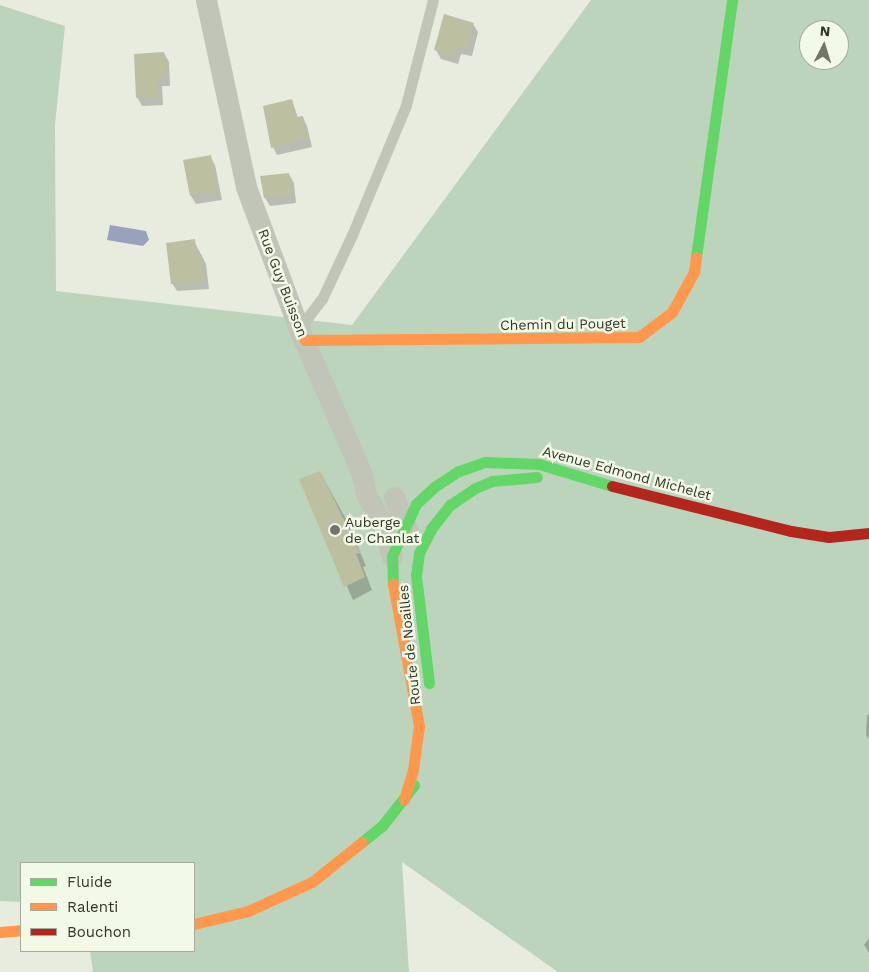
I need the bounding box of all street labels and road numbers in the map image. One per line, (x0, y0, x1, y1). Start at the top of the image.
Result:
street label: Rue Guy Buisson (255, 226, 311, 340)
street label: Chemin du Pouget (500, 315, 626, 333)
street label: Avenue Edmond Michelet (541, 442, 713, 504)
street label: Route de Noailles (394, 584, 424, 706)

